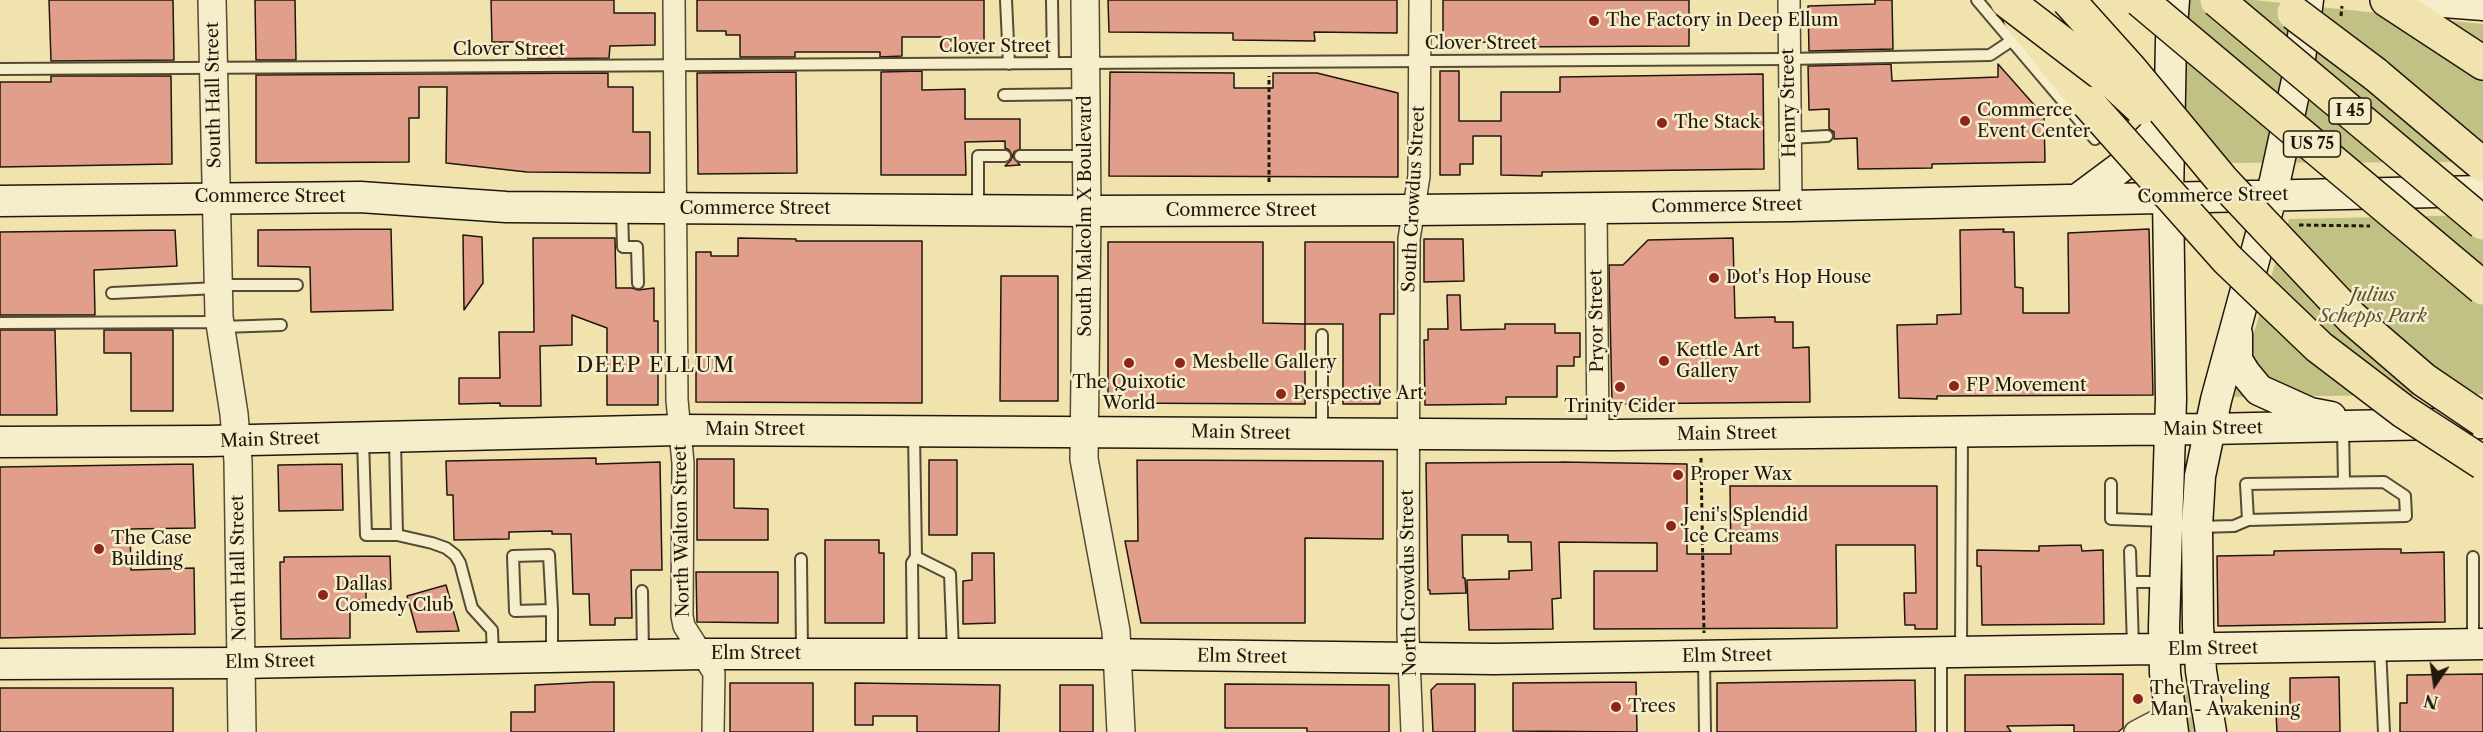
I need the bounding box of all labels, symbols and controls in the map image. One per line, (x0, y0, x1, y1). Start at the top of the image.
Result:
place label: The Factory in Deep Ellum (1606, 10, 1839, 32)
marker: The Factory in Deep Ellum (1587, 14, 1601, 28)
street label: South Hall Street (202, 22, 226, 168)
street label: Clover Street (1425, 33, 1537, 55)
street label: Clover Street (939, 36, 1051, 58)
street label: Clover Street (453, 39, 565, 61)
street label: Henry Street (1777, 48, 1801, 158)
street label: South Malcolm X Boulevard (1075, 95, 1097, 337)
road number: I 45 (2329, 98, 2371, 124)
place label: Commerce Event Center (1977, 100, 2090, 142)
street label: South Crowdus Street (1398, 105, 1430, 293)
place label: The Stack (1674, 112, 1760, 134)
marker: Commerce Event Center (1958, 114, 1972, 128)
marker: The Stack (1655, 116, 1669, 130)
road number: US 75 (2284, 131, 2340, 157)
street label: Commerce Street (2137, 184, 2289, 208)
street label: Commerce Street (194, 186, 346, 208)
street label: Commerce Street (1651, 194, 1803, 218)
street label: Commerce Street (679, 198, 831, 220)
street label: Commerce Street (1165, 200, 1317, 222)
place label: Dot's Hop House (1726, 267, 1871, 289)
street label: Pryor Street (1585, 269, 1609, 373)
marker: Dot's Hop House (1707, 271, 1721, 285)
park label: Julius Schepps Park (2319, 285, 2427, 328)
place label: Kettle Art Gallery (1676, 340, 1760, 382)
place label: Mesbelle Gallery (1192, 352, 1337, 374)
district label: DEEP ELLUM (576, 353, 736, 379)
marker: Kettle Art Gallery (1657, 354, 1671, 368)
marker: The Quixotic World (1122, 356, 1136, 370)
marker: Mesbelle Gallery (1173, 356, 1187, 370)
place label: The Quixotic World (1072, 372, 1186, 415)
place label: FP Movement (1966, 375, 2086, 397)
marker: FP Movement (1947, 379, 1961, 393)
marker: Trinity Cider (1613, 380, 1627, 394)
place label: Perspective Art (1293, 383, 1424, 405)
marker: Perspective Art (1274, 387, 1288, 401)
place label: Trinity Cider (1564, 396, 1676, 418)
street label: Main Street (2163, 417, 2263, 441)
street label: Main Street (705, 419, 805, 441)
street label: Main Street (1191, 421, 1291, 445)
street label: Main Street (1677, 422, 1777, 446)
street label: Main Street (220, 427, 320, 453)
street label: North Walton Street (670, 444, 694, 618)
place label: Proper Wax (1690, 464, 1792, 486)
marker: Proper Wax (1671, 468, 1685, 482)
street label: North Crowdus Street (1397, 489, 1421, 677)
street label: North Hall Street (227, 494, 251, 642)
place label: Jeni's Splendid Ice Creams (1683, 505, 1808, 548)
marker: Jeni's Splendid Ice Creams (1664, 519, 1678, 533)
place label: The Case Building (111, 528, 192, 570)
marker: The Case Building (92, 542, 106, 556)
place label: Dallas Comedy Club (335, 574, 454, 616)
marker: Dallas Comedy Club (316, 588, 330, 602)
street label: Elm Street (2168, 637, 2258, 661)
street label: Elm Street (711, 643, 801, 665)
street label: Elm Street (1682, 644, 1772, 668)
street label: Elm Street (1197, 645, 1287, 669)
street label: Elm Street (225, 650, 315, 674)
north arrow (2405, 654, 2465, 714)
place label: The Traveling Man - Awakening (2150, 678, 2300, 720)
text: N (2422, 690, 2440, 713)
marker: The Traveling Man - Awakening (2131, 692, 2145, 706)
place label: Trees (1628, 696, 1676, 718)
marker: Trees (1609, 700, 1623, 714)

